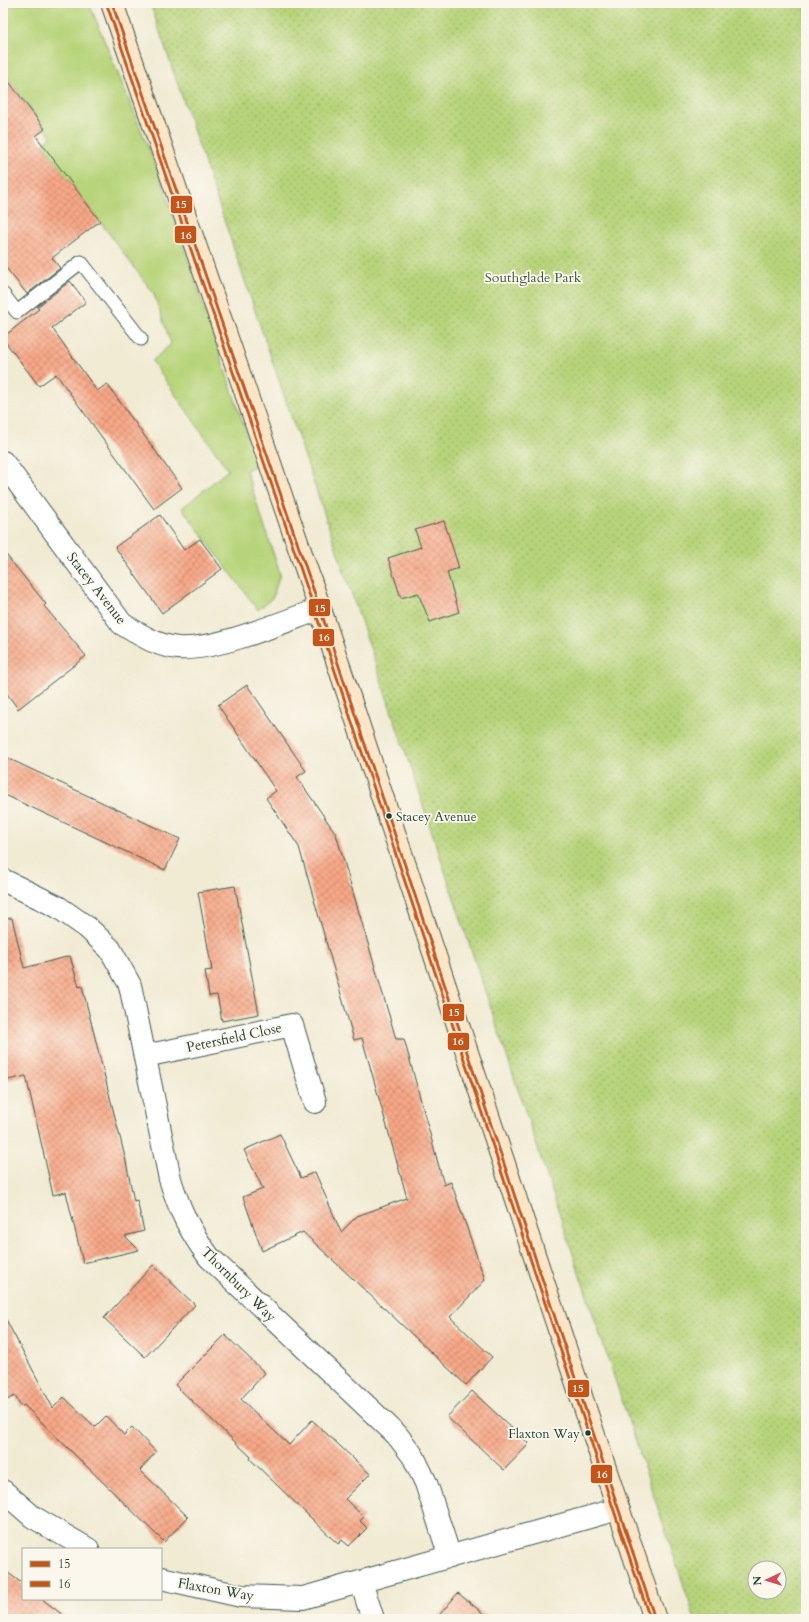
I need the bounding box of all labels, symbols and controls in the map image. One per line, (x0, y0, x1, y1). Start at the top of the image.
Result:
line badge: 15 (170, 195, 193, 214)
text: 15 (175, 197, 187, 212)
line badge: 16 (174, 225, 197, 244)
text: 16 (180, 228, 192, 243)
park label: Southglade Park (485, 268, 582, 287)
street label: Stacey Avenue (62, 548, 131, 628)
line badge: 15 (308, 598, 331, 617)
text: 15 (314, 601, 326, 616)
line badge: 16 (312, 628, 335, 647)
text: 16 (318, 630, 330, 645)
place label: Stacey Avenue (396, 808, 477, 826)
marker: Stacey Avenue (384, 811, 394, 821)
line badge: 15 (442, 1003, 465, 1022)
text: 15 (448, 1005, 460, 1020)
street label: Petersfield Close (185, 1018, 284, 1057)
line badge: 16 (447, 1032, 470, 1051)
text: 16 (452, 1034, 464, 1049)
street label: Thornbury Way (197, 1243, 281, 1326)
line badge: 15 (567, 1379, 590, 1398)
text: 15 (572, 1381, 584, 1396)
place label: Flaxton Way (508, 1425, 580, 1443)
marker: Flaxton Way (583, 1428, 593, 1438)
line badge: 16 (590, 1464, 613, 1484)
text: 16 (596, 1467, 608, 1482)
legend (22, 1548, 162, 1600)
text: 15 (58, 1556, 70, 1572)
north arrow (747, 1560, 787, 1600)
street label: Flaxton Way (176, 1573, 256, 1606)
text: N (750, 1575, 765, 1586)
text: 16 (58, 1576, 70, 1592)

